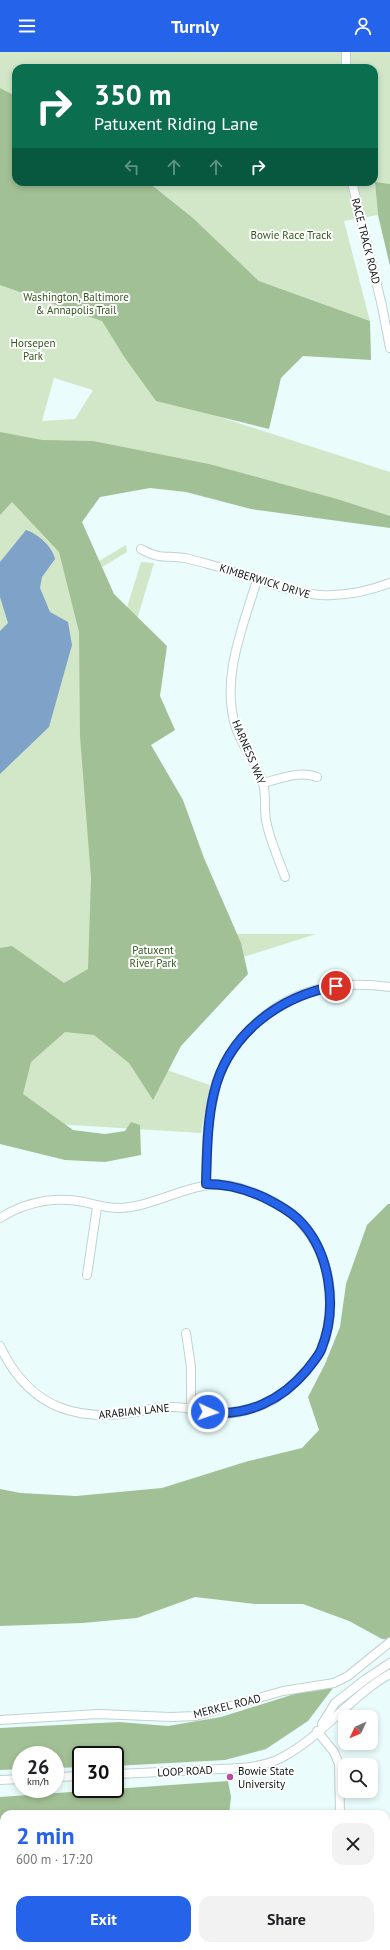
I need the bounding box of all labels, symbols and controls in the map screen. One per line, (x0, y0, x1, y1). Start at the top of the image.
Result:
icon: menu (16, 15, 38, 37)
text: Turnly (171, 15, 219, 38)
icon: person (352, 15, 374, 37)
text: 350 m (94, 76, 171, 113)
icon: right (28, 80, 80, 132)
text: Patuxent Riding Lane (94, 112, 258, 135)
icon: left (121, 156, 143, 178)
icon: ahead (163, 156, 185, 178)
icon: ahead (205, 156, 227, 178)
icon: right (247, 156, 269, 178)
street label: RACE TRACK ROAD (349, 196, 383, 286)
park label: Bowie Race Track (251, 228, 332, 242)
park label: Washington, Baltimore & Annapolis Trail (23, 290, 129, 317)
park label: Horsepen Park (11, 336, 55, 363)
street label: KIMBERWICK DRIVE (218, 561, 312, 601)
street label: HARNESS WAY (229, 718, 269, 787)
park label: Patuxent River Park (129, 943, 177, 970)
pin (319, 969, 353, 1003)
icon: arrive (325, 975, 347, 997)
position arrow (187, 1391, 229, 1433)
street label: ARABIAN LANE (98, 1400, 170, 1422)
street label: MERKEL ROAD (192, 1691, 262, 1721)
north arrow (338, 1710, 378, 1750)
map controls (338, 1710, 378, 1798)
speed limit sign: 30 (72, 1746, 124, 1798)
text: 26 (27, 1754, 49, 1780)
button: search (338, 1758, 378, 1798)
street label: LOOP ROAD (157, 1763, 213, 1779)
place label: Bowie State University (238, 1764, 294, 1791)
marker: Bowie State University (225, 1772, 235, 1782)
text: km/h (27, 1775, 49, 1788)
text: 2 min (16, 1820, 75, 1851)
button: close (332, 1823, 374, 1865)
text: 600 m · 17:20 (16, 1851, 93, 1868)
button: Exit (16, 1896, 191, 1942)
button: Share (199, 1896, 374, 1942)

